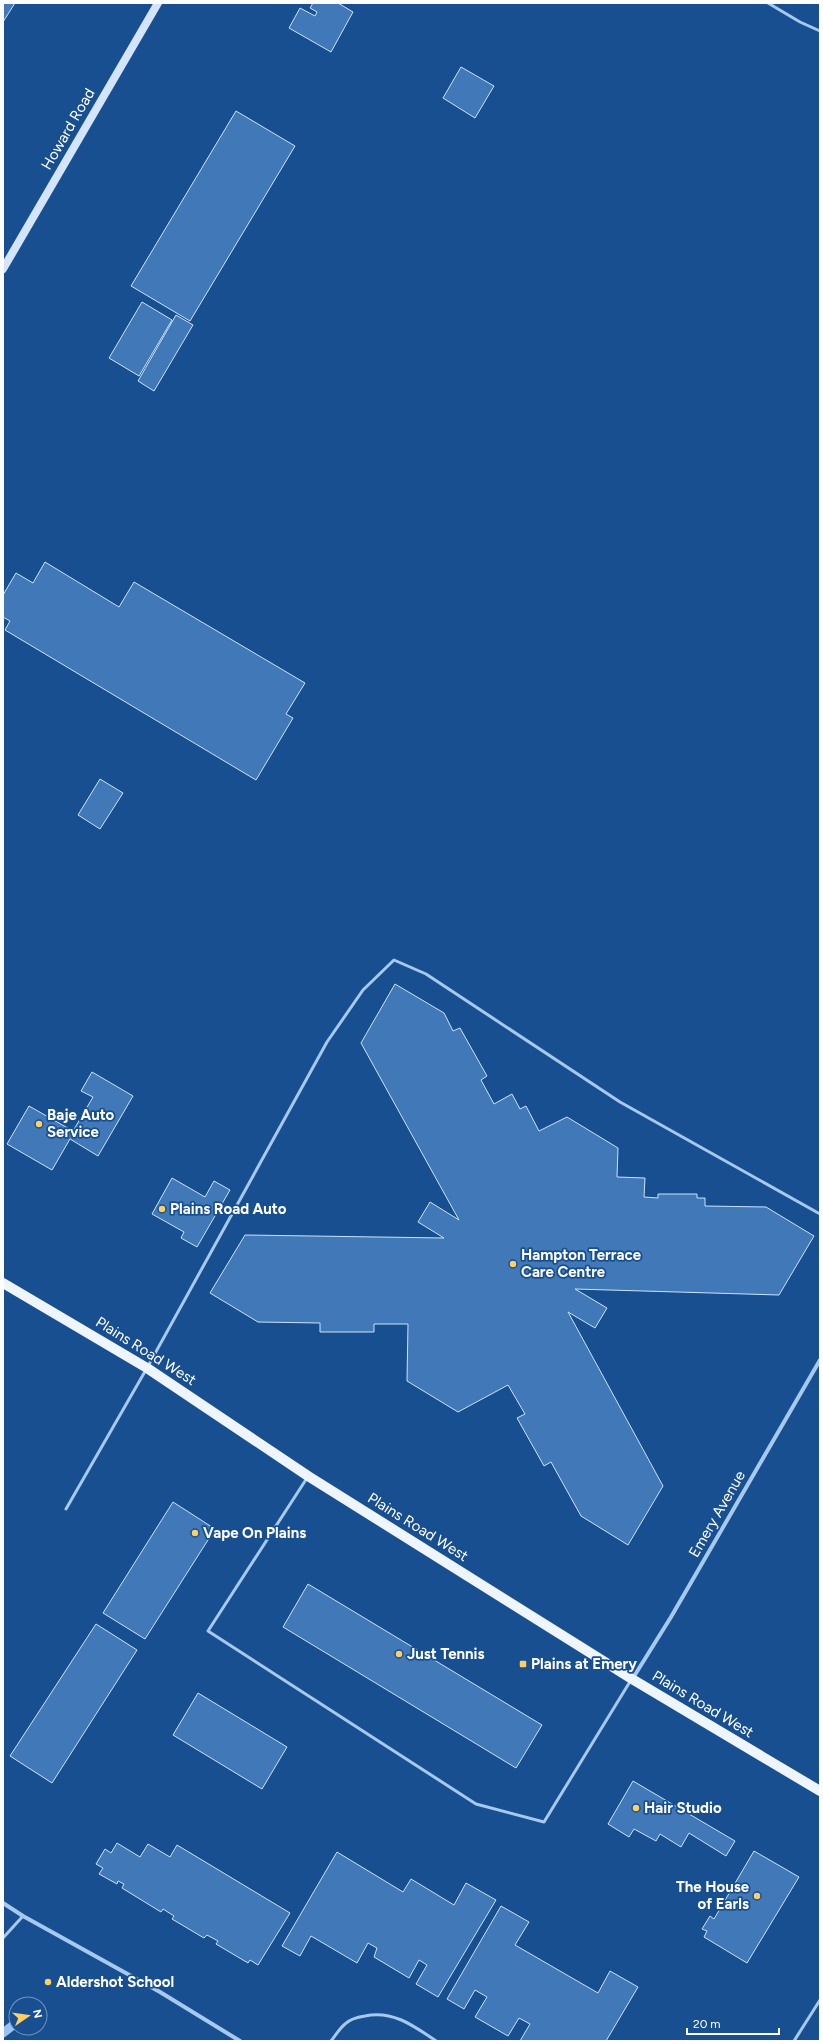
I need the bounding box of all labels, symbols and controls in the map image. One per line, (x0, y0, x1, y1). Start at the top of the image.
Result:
street label: Howard Road (37, 85, 99, 173)
place label: Baje Auto Service (47, 1106, 115, 1141)
marker: Baje Auto Service (34, 1119, 44, 1129)
place label: Plains Road Auto (170, 1200, 287, 1218)
marker: Plains Road Auto (157, 1204, 167, 1214)
place label: Hampton Terrace Care Centre (521, 1246, 642, 1281)
marker: Hampton Terrace Care Centre (508, 1259, 518, 1269)
street label: Plains Road West (92, 1313, 200, 1389)
street label: Emery Avenue (685, 1467, 749, 1561)
street label: Plains Road West (364, 1489, 472, 1565)
place label: Vape On Plains (203, 1524, 306, 1542)
marker: Vape On Plains (190, 1528, 200, 1538)
place label: Just Tennis (407, 1645, 484, 1663)
marker: Just Tennis (394, 1649, 404, 1659)
place label: Plains at Emery (531, 1655, 637, 1673)
marker: Plains at Emery (518, 1659, 528, 1669)
street label: Plains Road West (649, 1667, 757, 1742)
place label: Hair Studio (644, 1799, 722, 1817)
marker: Hair Studio (631, 1803, 641, 1813)
place label: The House of Earls (676, 1878, 750, 1913)
marker: The House of Earls (752, 1891, 762, 1901)
place label: Aldershot School (56, 1973, 174, 1991)
marker: Aldershot School (43, 1977, 53, 1987)
north arrow (8, 1996, 48, 2036)
text: N (30, 2008, 45, 2019)
scale bar (687, 2010, 779, 2036)
text: 20 m (693, 2017, 721, 2031)

